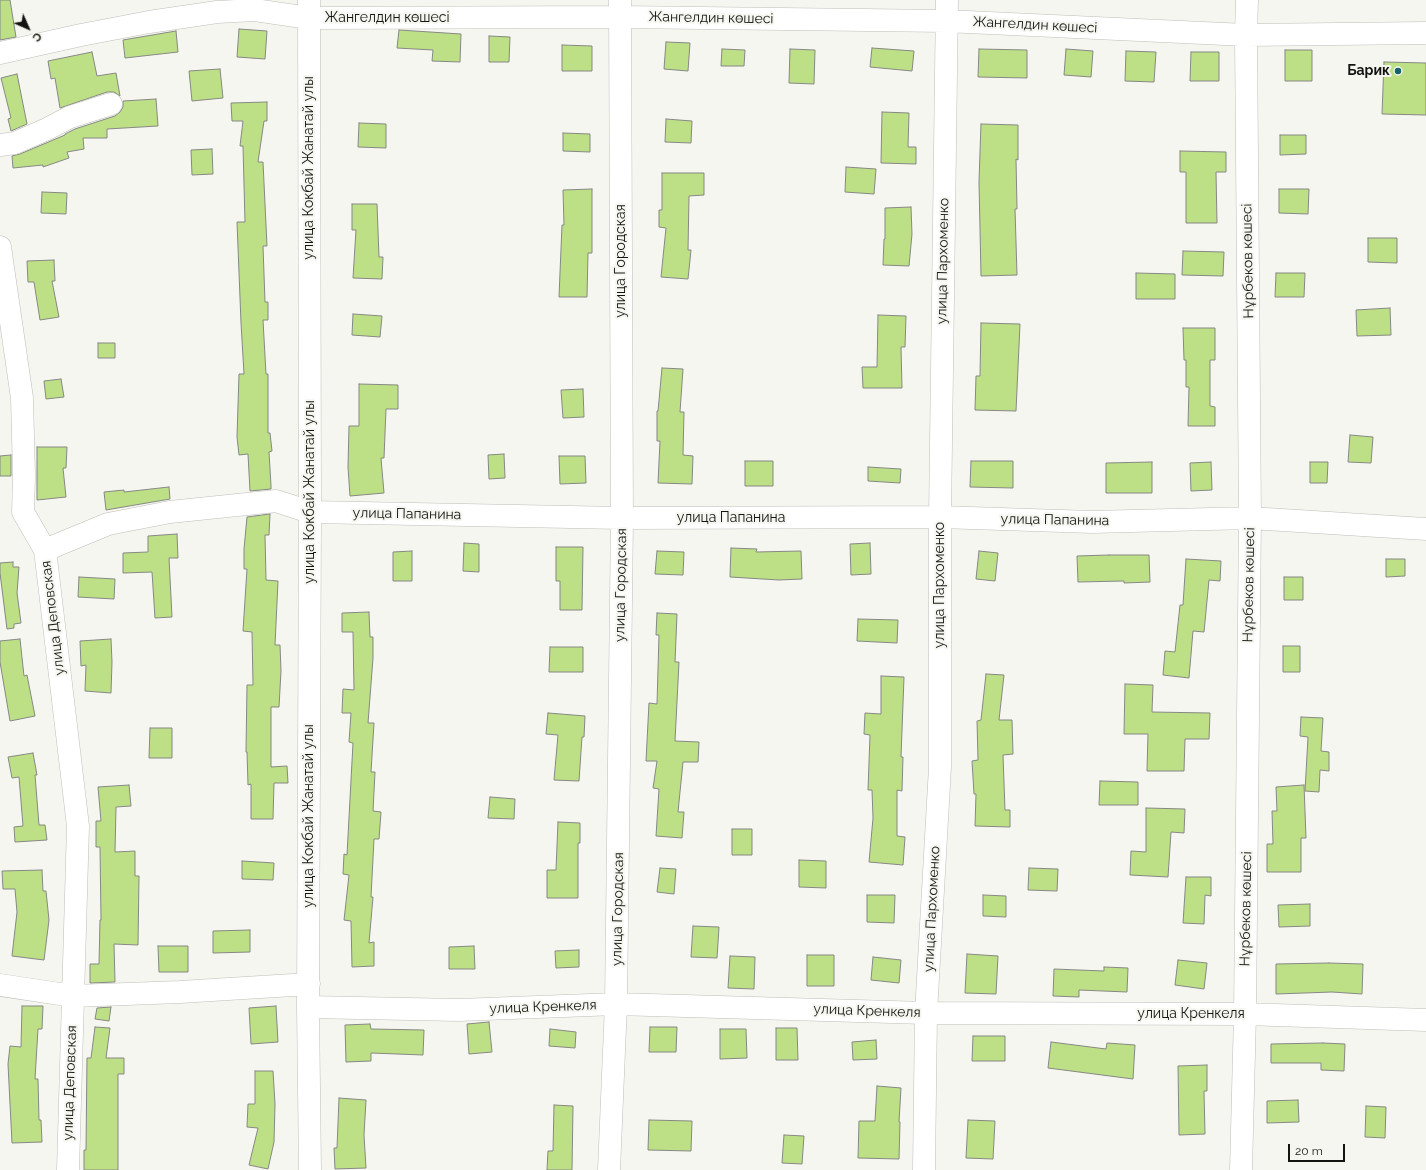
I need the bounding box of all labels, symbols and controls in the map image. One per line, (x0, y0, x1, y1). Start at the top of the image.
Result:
north arrow (8, 8, 48, 48)
street label: Жангелдин көшесі (648, 9, 774, 27)
street label: Жангелдин көшесі (325, 10, 449, 26)
street label: Жангелдин көшесі (972, 13, 1098, 37)
text: С (30, 30, 44, 44)
place label: Барик (1347, 63, 1390, 79)
marker: Барик (1393, 66, 1403, 76)
street label: улица Кокбай Жанатай улы (301, 76, 317, 260)
street label: улица Пархоменко (933, 198, 953, 324)
street label: Нұрбеков көшесі (1239, 203, 1257, 319)
street label: улица Городская (613, 204, 629, 318)
street label: улица Кокбай Жанатай улы (302, 400, 318, 584)
street label: улица Папанина (353, 505, 461, 523)
street label: улица Папанина (677, 510, 785, 526)
street label: улица Папанина (1001, 511, 1109, 529)
street label: улица Пархоменко (932, 522, 948, 648)
street label: Нұрбеков көшесі (1240, 527, 1258, 643)
street label: улица Городская (612, 528, 630, 642)
street label: улица Деповская (38, 560, 68, 676)
street label: улица Кокбай Жанатай улы (301, 724, 317, 908)
street label: улица Пархоменко (920, 846, 944, 972)
street label: Нұрбеков көшесі (1237, 851, 1255, 967)
street label: улица Городская (609, 852, 627, 966)
street label: улица Кренкеля (489, 997, 597, 1017)
street label: улица Кренкеля (813, 1001, 921, 1021)
street label: улица Кренкеля (1137, 1006, 1245, 1022)
street label: улица Деповская (60, 1025, 80, 1141)
scale bar (1290, 1136, 1347, 1162)
text: 20 m (1295, 1144, 1323, 1158)

